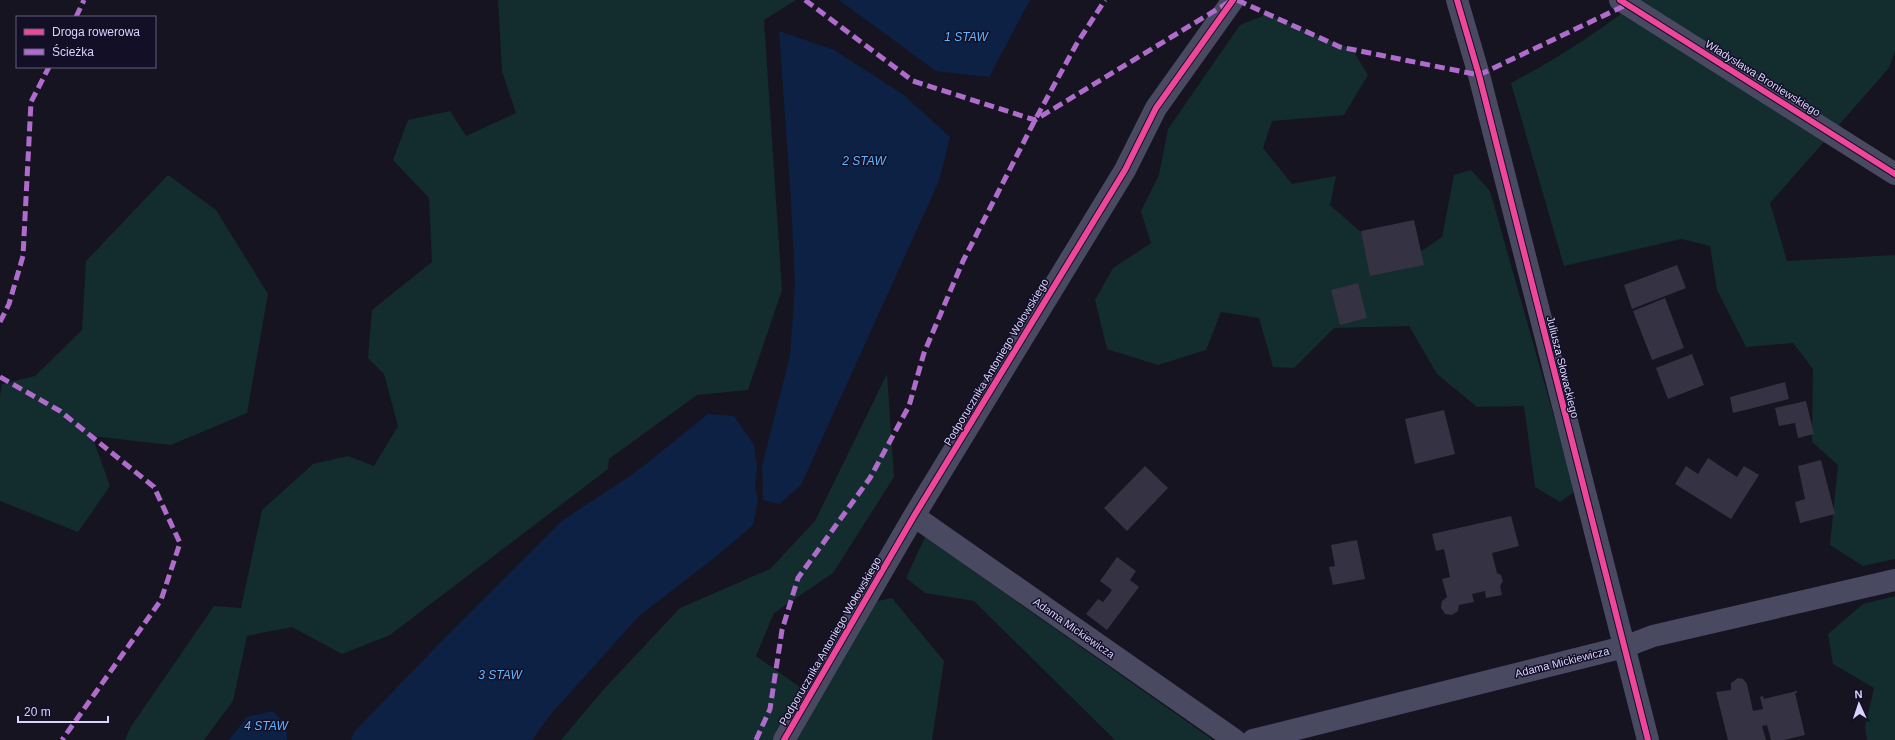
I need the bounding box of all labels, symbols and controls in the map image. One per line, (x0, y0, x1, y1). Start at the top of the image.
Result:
legend (16, 16, 156, 68)
text: Droga rowerowa (52, 25, 140, 39)
water label: 1 STAW (944, 30, 989, 44)
street label: Władysława Broniewskiego (1703, 38, 1823, 118)
text: Ścieżka (52, 44, 94, 59)
water label: 2 STAW (841, 154, 887, 168)
street label: Podporucznika Antoniego Wołowskiego (941, 276, 1051, 448)
street label: Juliusza Słowackiego (1545, 315, 1581, 419)
street label: Podporucznika Antoniego Wołowskiego (777, 555, 883, 727)
street label: Adama Mickiewicza (1031, 595, 1118, 661)
street label: Adama Mickiewicza (1514, 644, 1611, 680)
water label: 3 STAW (478, 668, 523, 682)
north arrow (1839, 684, 1879, 724)
text: N (1854, 688, 1863, 700)
scale bar (18, 698, 108, 724)
text: 20 m (24, 705, 51, 719)
water label: 4 STAW (244, 719, 289, 733)

